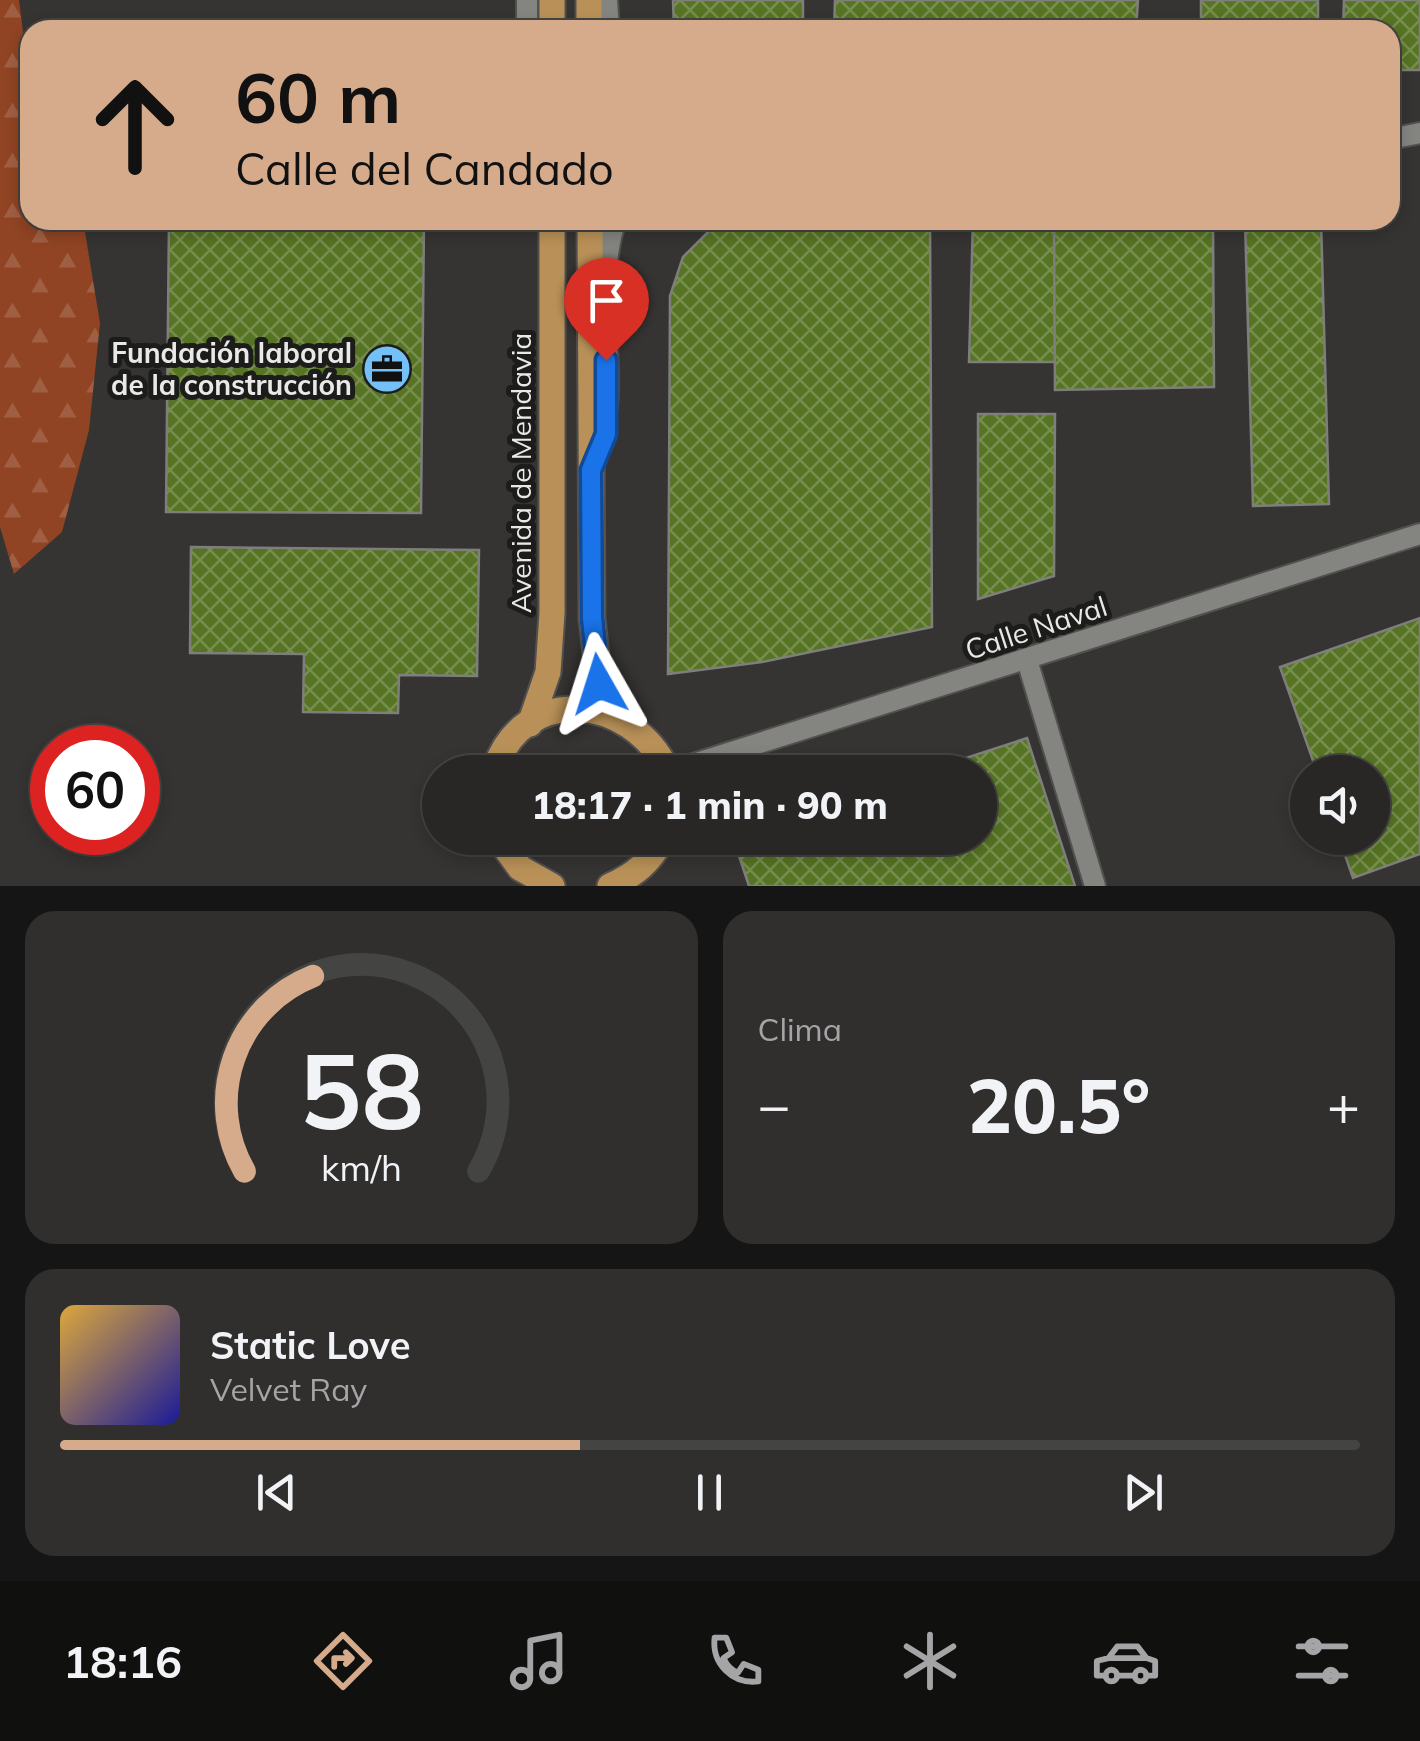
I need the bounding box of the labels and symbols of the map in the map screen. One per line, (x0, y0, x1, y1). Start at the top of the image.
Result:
pin (564, 258, 649, 361)
street label: Avenida de Mendavia (503, 333, 538, 613)
place label: Fundación laboral de la construcción (111, 335, 352, 402)
office icon: Fundación laboral de la construcción (361, 343, 413, 395)
street label: Calle Naval (961, 588, 1111, 667)
position arrow (547, 632, 651, 736)
speed limit sign: 60 (30, 725, 160, 855)

